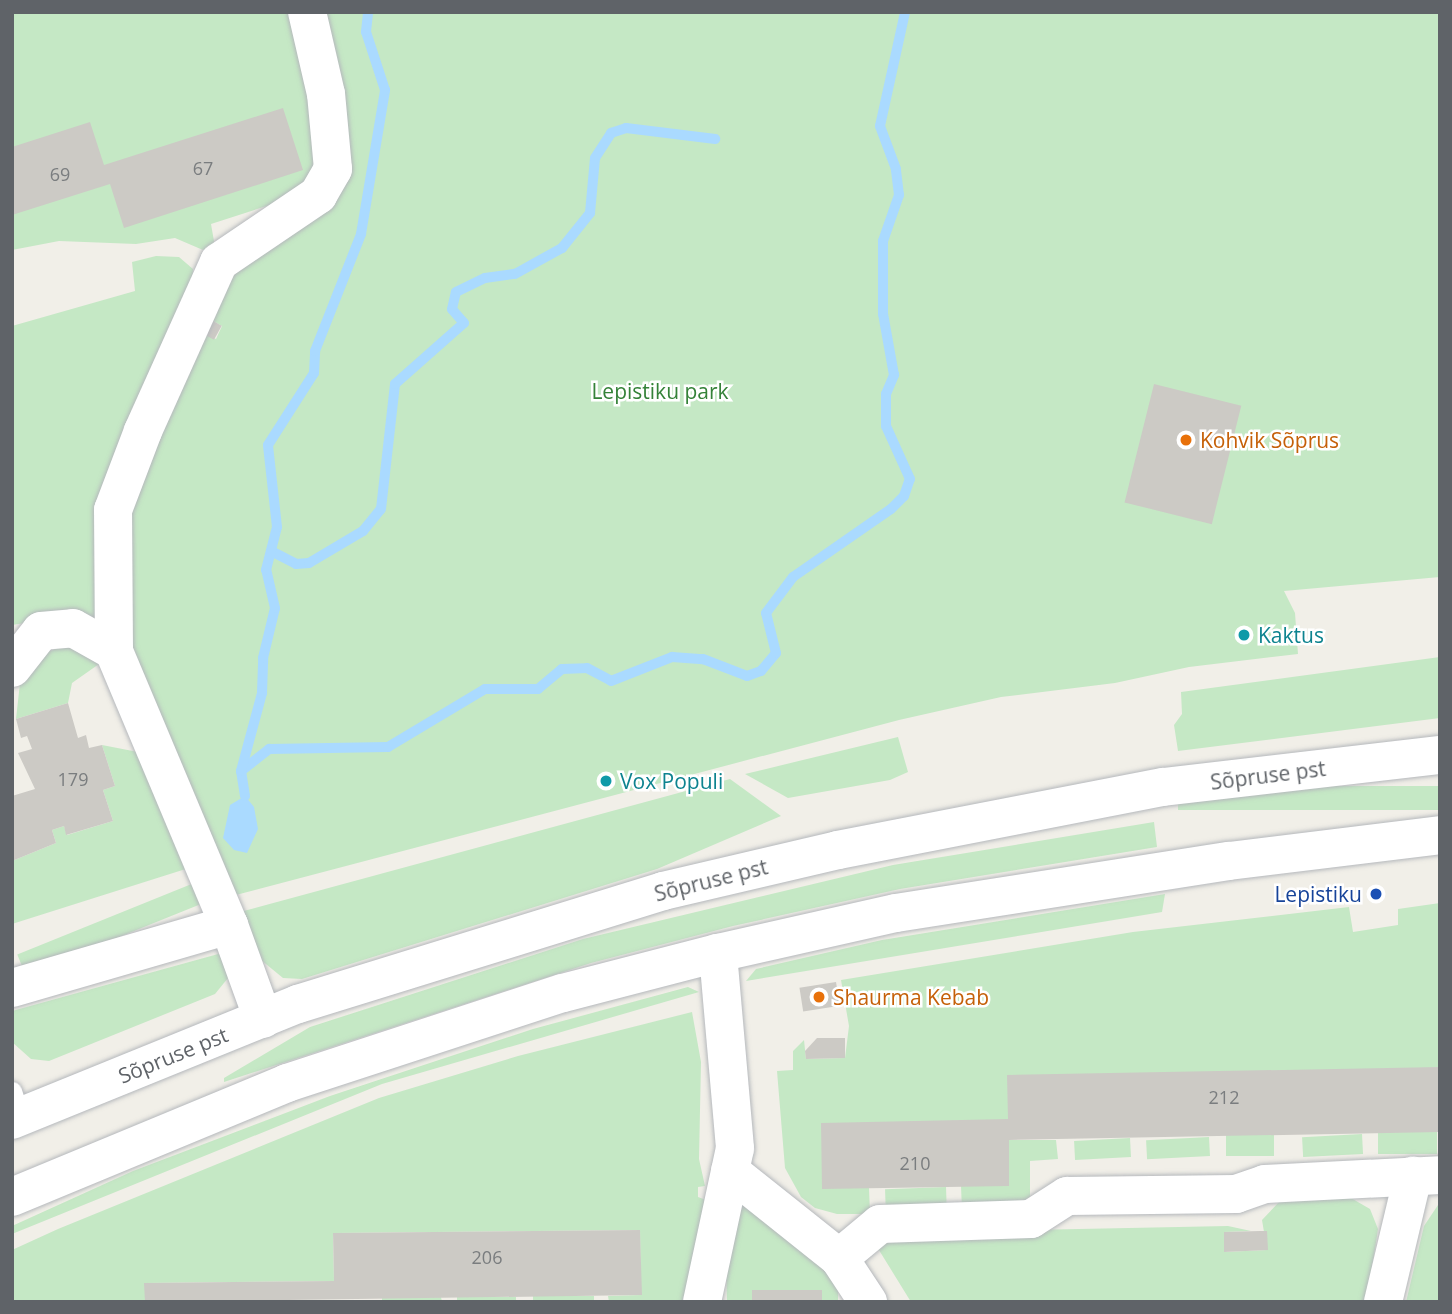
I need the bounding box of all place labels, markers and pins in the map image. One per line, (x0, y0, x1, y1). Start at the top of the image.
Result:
place label: Kohvik Sõprus (1200, 427, 1339, 453)
marker: Kohvik Sõprus (1178, 432, 1194, 448)
place label: Kaktus (1258, 622, 1324, 648)
marker: Kaktus (1236, 627, 1252, 643)
place label: Vox Populi (620, 768, 723, 794)
marker: Vox Populi (598, 773, 614, 789)
place label: Lepistiku (1274, 881, 1362, 907)
marker: Lepistiku (1368, 886, 1384, 902)
place label: Shaurma Kebab (833, 984, 989, 1010)
marker: Shaurma Kebab (811, 989, 827, 1005)

